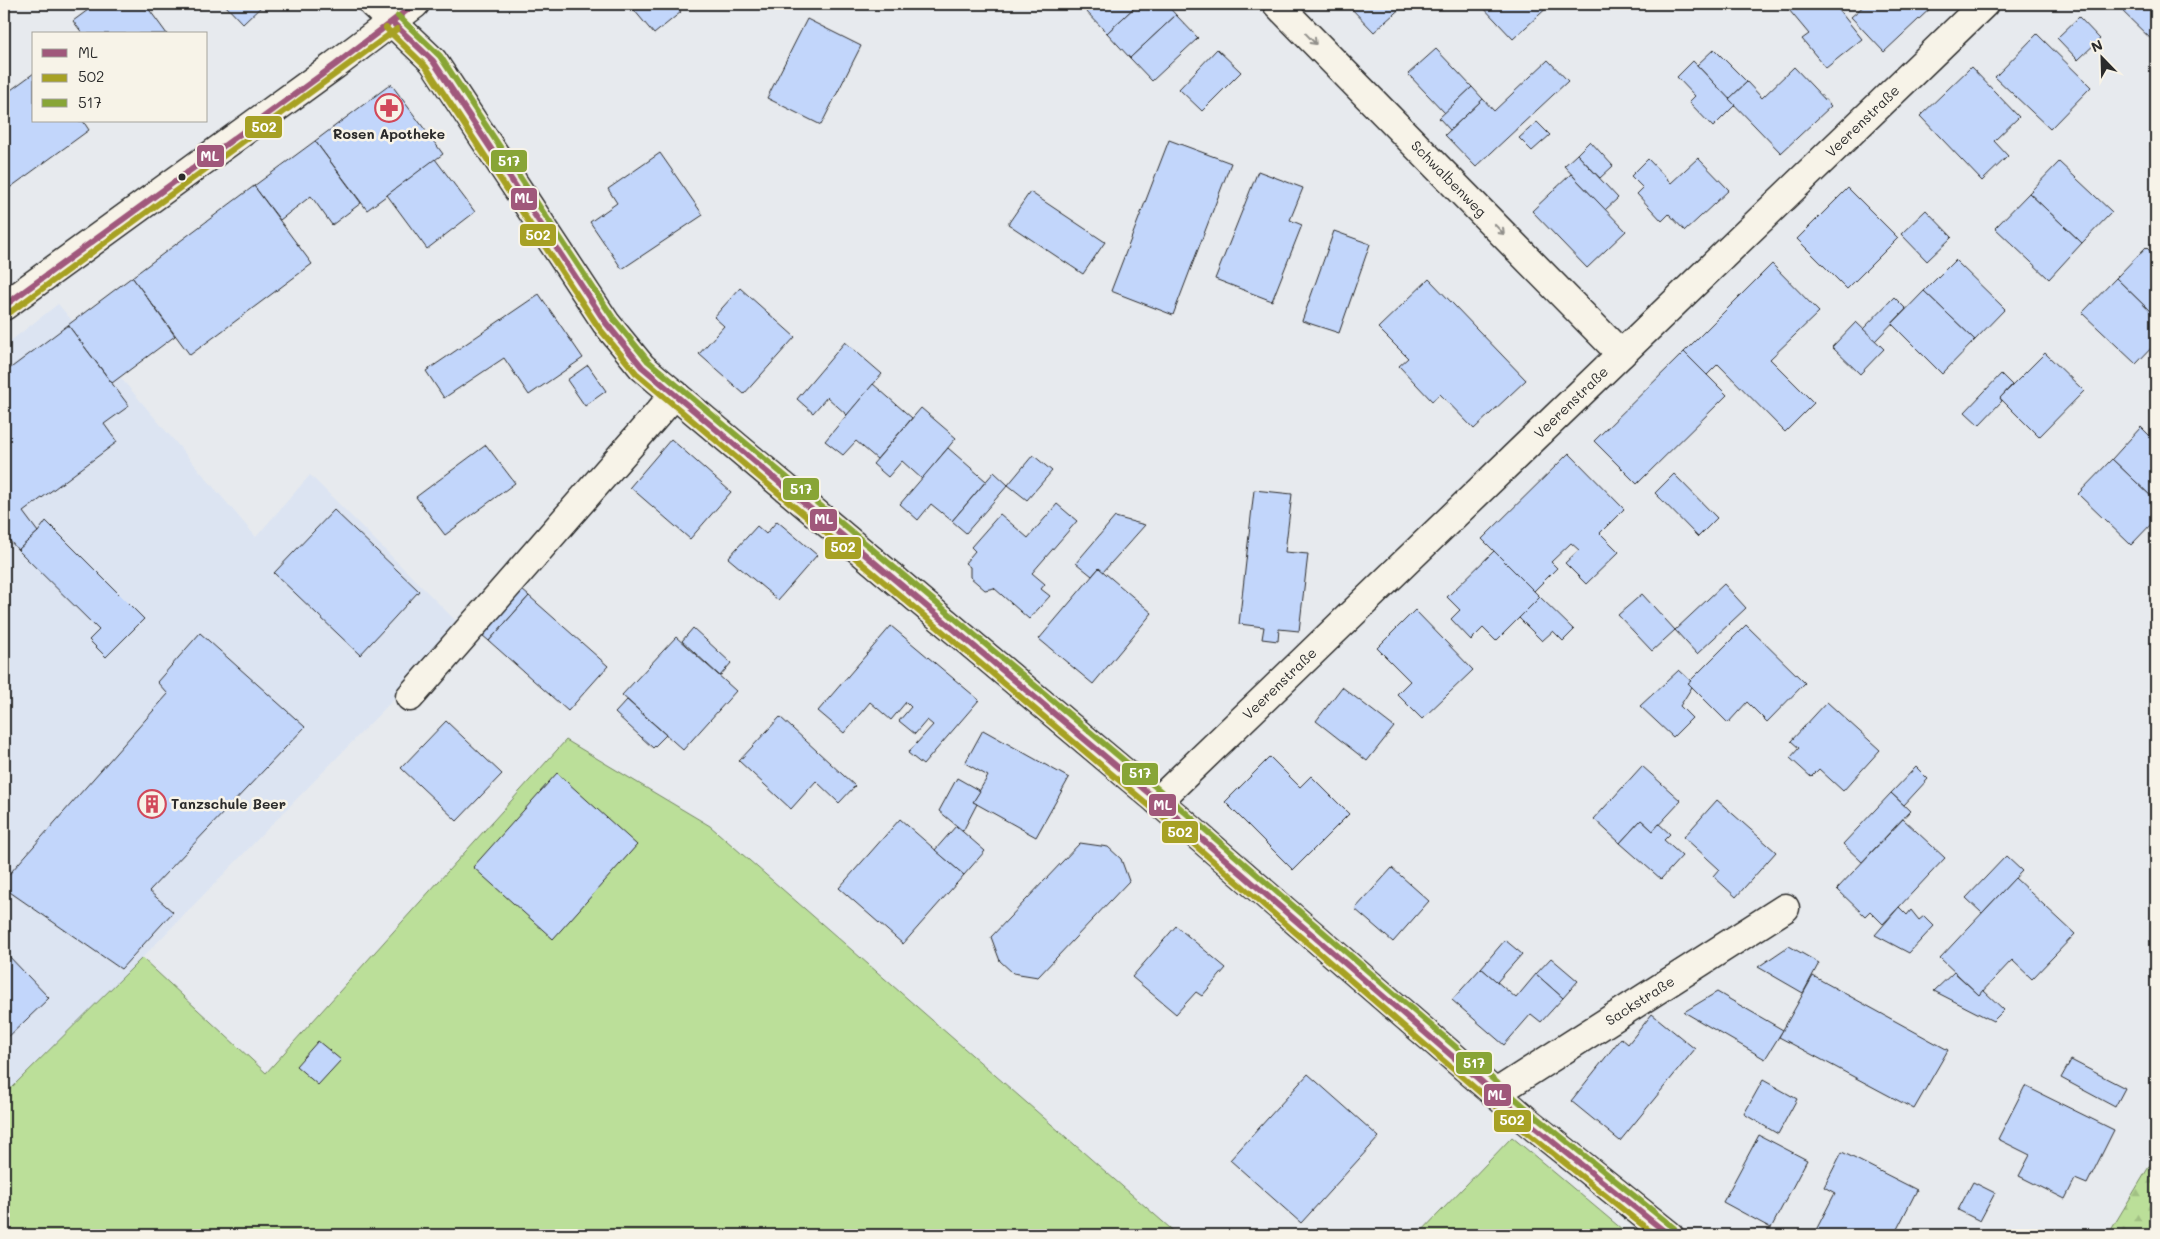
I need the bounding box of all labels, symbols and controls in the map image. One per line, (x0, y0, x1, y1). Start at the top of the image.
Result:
legend (32, 32, 208, 122)
one-way arrow (1305, 32, 1317, 45)
north arrow (2078, 32, 2128, 82)
text: N (2088, 35, 2105, 56)
text: ML (78, 42, 98, 62)
text: 502 (78, 66, 104, 86)
street label: Veerenstraße (1821, 81, 1903, 161)
text: 517 (78, 92, 102, 112)
pharmacy icon: Rosen Apotheke (374, 93, 404, 123)
line badge: 502 (244, 115, 283, 139)
text: 502 (251, 117, 277, 136)
place label: Rosen Apotheke (333, 124, 445, 143)
street label: Schwalbenweg (1407, 136, 1491, 221)
line badge: ML (196, 144, 225, 168)
text: ML (200, 146, 220, 165)
line badge: 517 (490, 149, 528, 173)
text: 517 (498, 151, 520, 170)
unlabelled marker (177, 172, 187, 182)
line badge: ML (510, 187, 538, 211)
text: ML (514, 188, 534, 207)
line badge: 502 (519, 223, 557, 247)
one-way arrow (1492, 223, 1504, 235)
text: 502 (525, 225, 551, 244)
street label: Veerenstraße (1530, 362, 1612, 442)
line badge: 517 (782, 477, 820, 501)
text: 517 (790, 479, 812, 498)
line badge: ML (809, 508, 838, 532)
text: ML (814, 509, 834, 528)
line badge: 502 (824, 536, 862, 560)
text: 502 (830, 537, 856, 556)
street label: Veerenstraße (1238, 643, 1320, 724)
line badge: 517 (1121, 762, 1159, 786)
text: 517 (1129, 763, 1151, 782)
building icon: Tanzschule Beer (137, 789, 167, 819)
line badge: ML (1148, 793, 1177, 817)
place label: Tanzschule Beer (171, 794, 286, 813)
text: ML (1153, 795, 1173, 814)
line badge: 502 (1161, 820, 1199, 844)
text: 502 (1167, 822, 1193, 841)
street label: Sackstraße (1602, 971, 1678, 1030)
line badge: 517 (1455, 1051, 1493, 1075)
text: 517 (1463, 1053, 1485, 1072)
line badge: ML (1483, 1083, 1512, 1107)
text: ML (1487, 1085, 1507, 1104)
line badge: 502 (1493, 1109, 1532, 1133)
text: 502 (1499, 1110, 1525, 1129)

